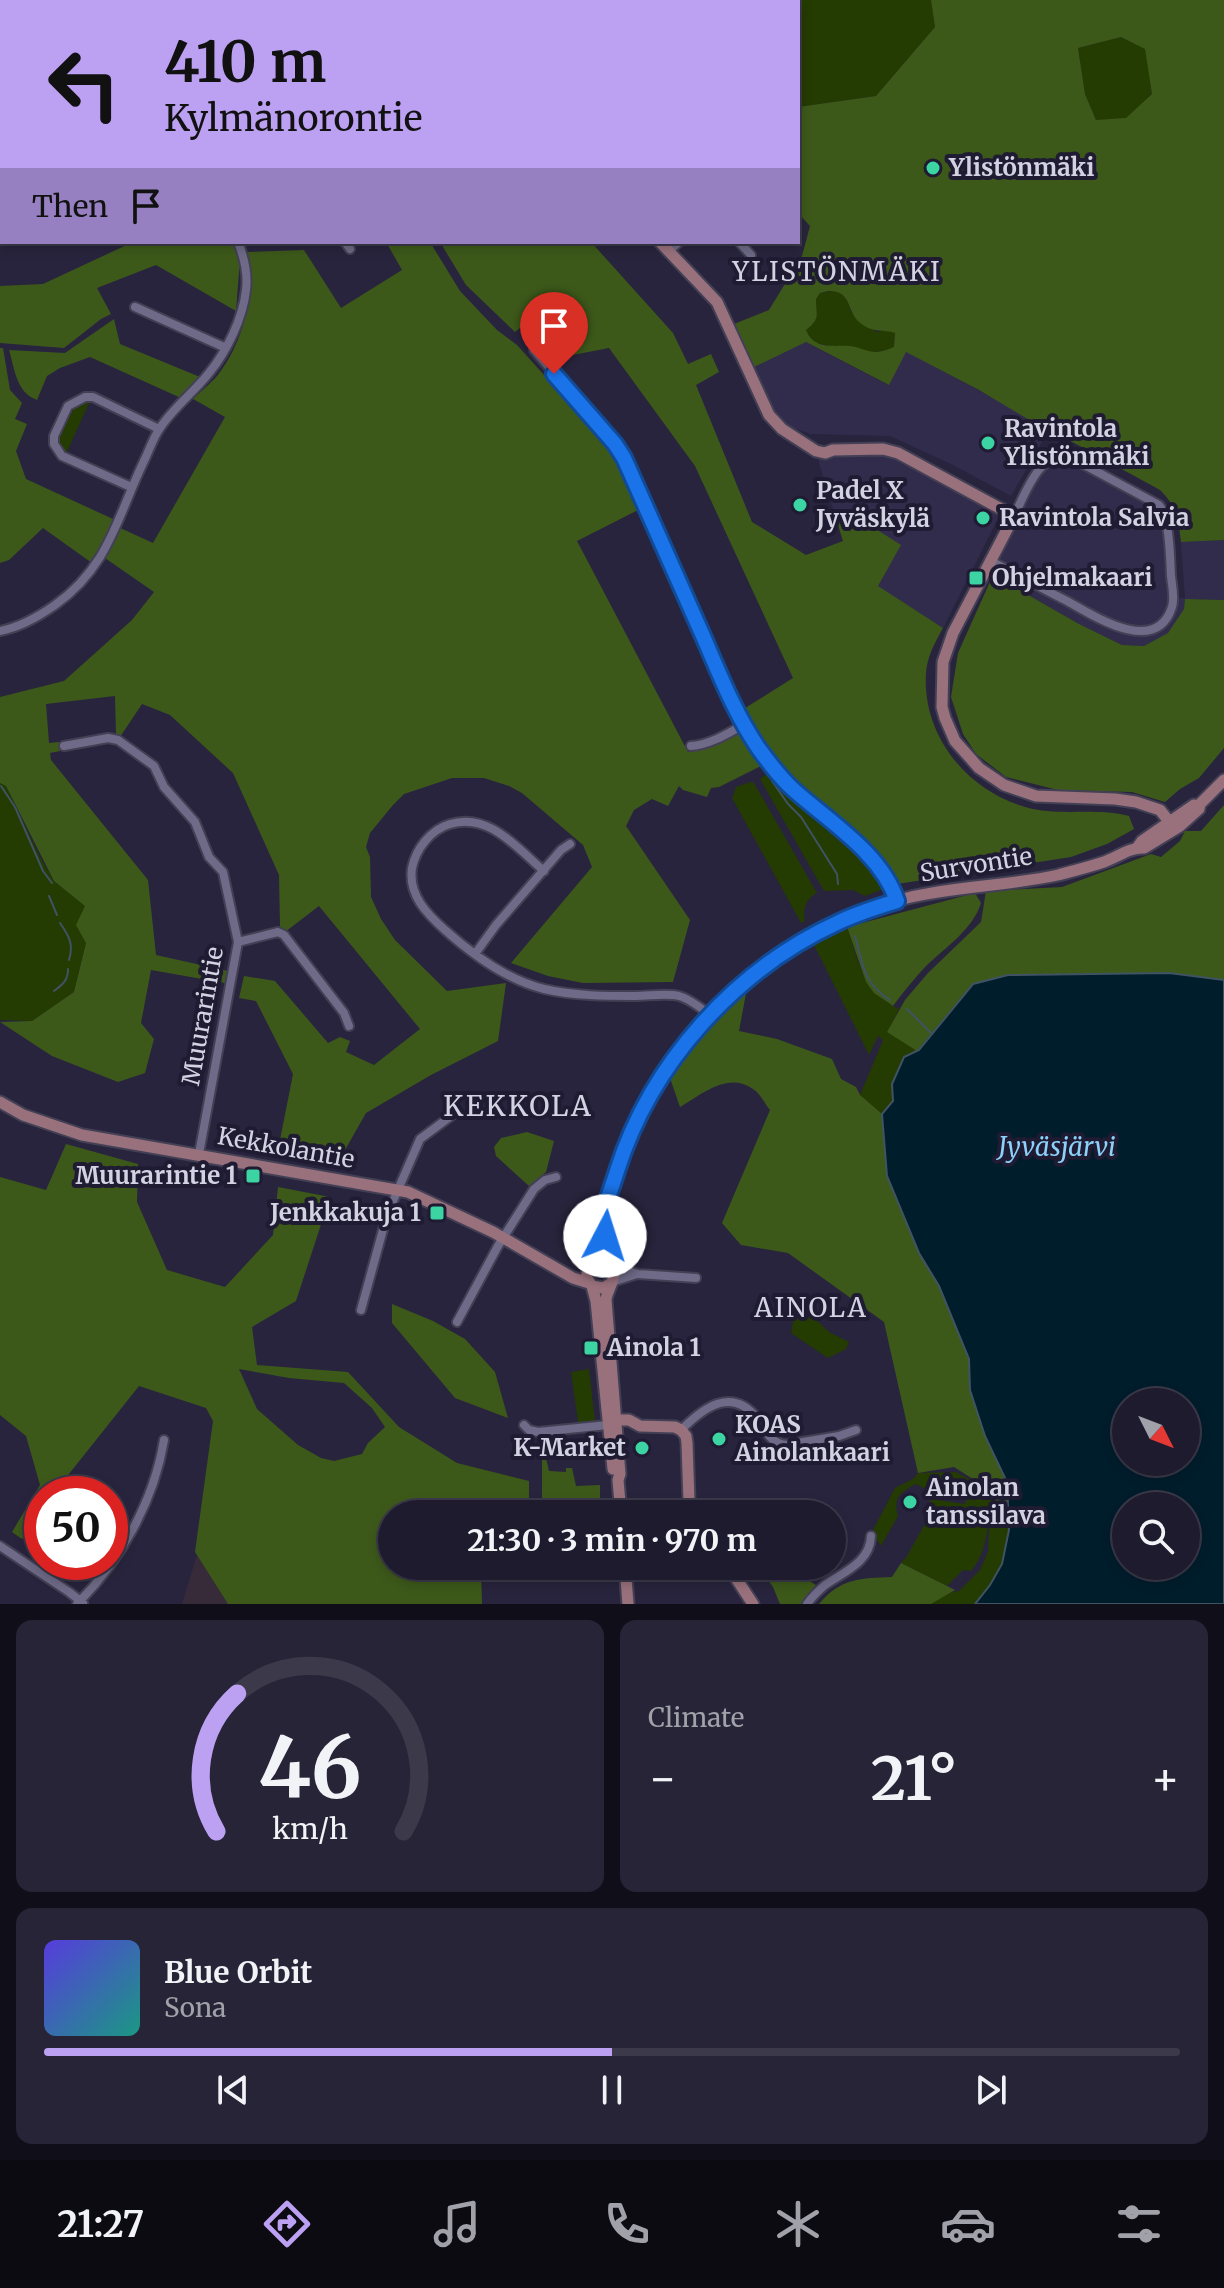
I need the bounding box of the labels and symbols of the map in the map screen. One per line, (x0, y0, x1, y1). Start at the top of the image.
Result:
place label: Ylistönmäki (948, 152, 1094, 183)
marker: Ylistönmäki (924, 159, 942, 177)
district label: YLISTÖNMÄKI (731, 255, 942, 288)
pin (520, 292, 588, 374)
place label: Ravintola Ylistönmäki (1003, 413, 1149, 472)
marker: Ravintola Ylistönmäki (979, 434, 997, 452)
place label: Padel X Jyväskylä (815, 475, 930, 534)
marker: Padel X Jyväskylä (791, 496, 809, 514)
place label: Ravintola Salvia (999, 502, 1189, 533)
marker: Ravintola Salvia (974, 509, 992, 527)
place label: Ohjelmakaari (992, 562, 1153, 593)
marker: Ohjelmakaari (967, 569, 985, 587)
street label: Survontie (918, 840, 1034, 889)
street label: Muurarintie (175, 944, 230, 1088)
district label: KEKKOLA (443, 1088, 593, 1124)
street label: Kekkolantie (215, 1120, 357, 1175)
water label: Jyväsjärvi (995, 1130, 1116, 1163)
place label: Muurarintie 1 (75, 1160, 237, 1191)
marker: Muurarintie 1 (244, 1167, 262, 1185)
position arrow (563, 1194, 647, 1278)
place label: Jenkkakuja 1 (269, 1197, 421, 1228)
marker: Jenkkakuja 1 (428, 1204, 446, 1222)
district label: AINOLA (753, 1291, 868, 1324)
place label: Ainola 1 (606, 1332, 701, 1363)
marker: Ainola 1 (582, 1339, 600, 1357)
north arrow (1112, 1388, 1200, 1476)
place label: KOAS Ainolankaari (734, 1409, 890, 1468)
marker: KOAS Ainolankaari (710, 1430, 728, 1448)
place label: K-Market (513, 1432, 626, 1463)
marker: K-Market (633, 1439, 651, 1457)
place label: Ainolan tanssilava (925, 1472, 1046, 1531)
speed limit sign: 50 (24, 1476, 128, 1580)
marker: Ainolan tanssilava (901, 1493, 919, 1511)

